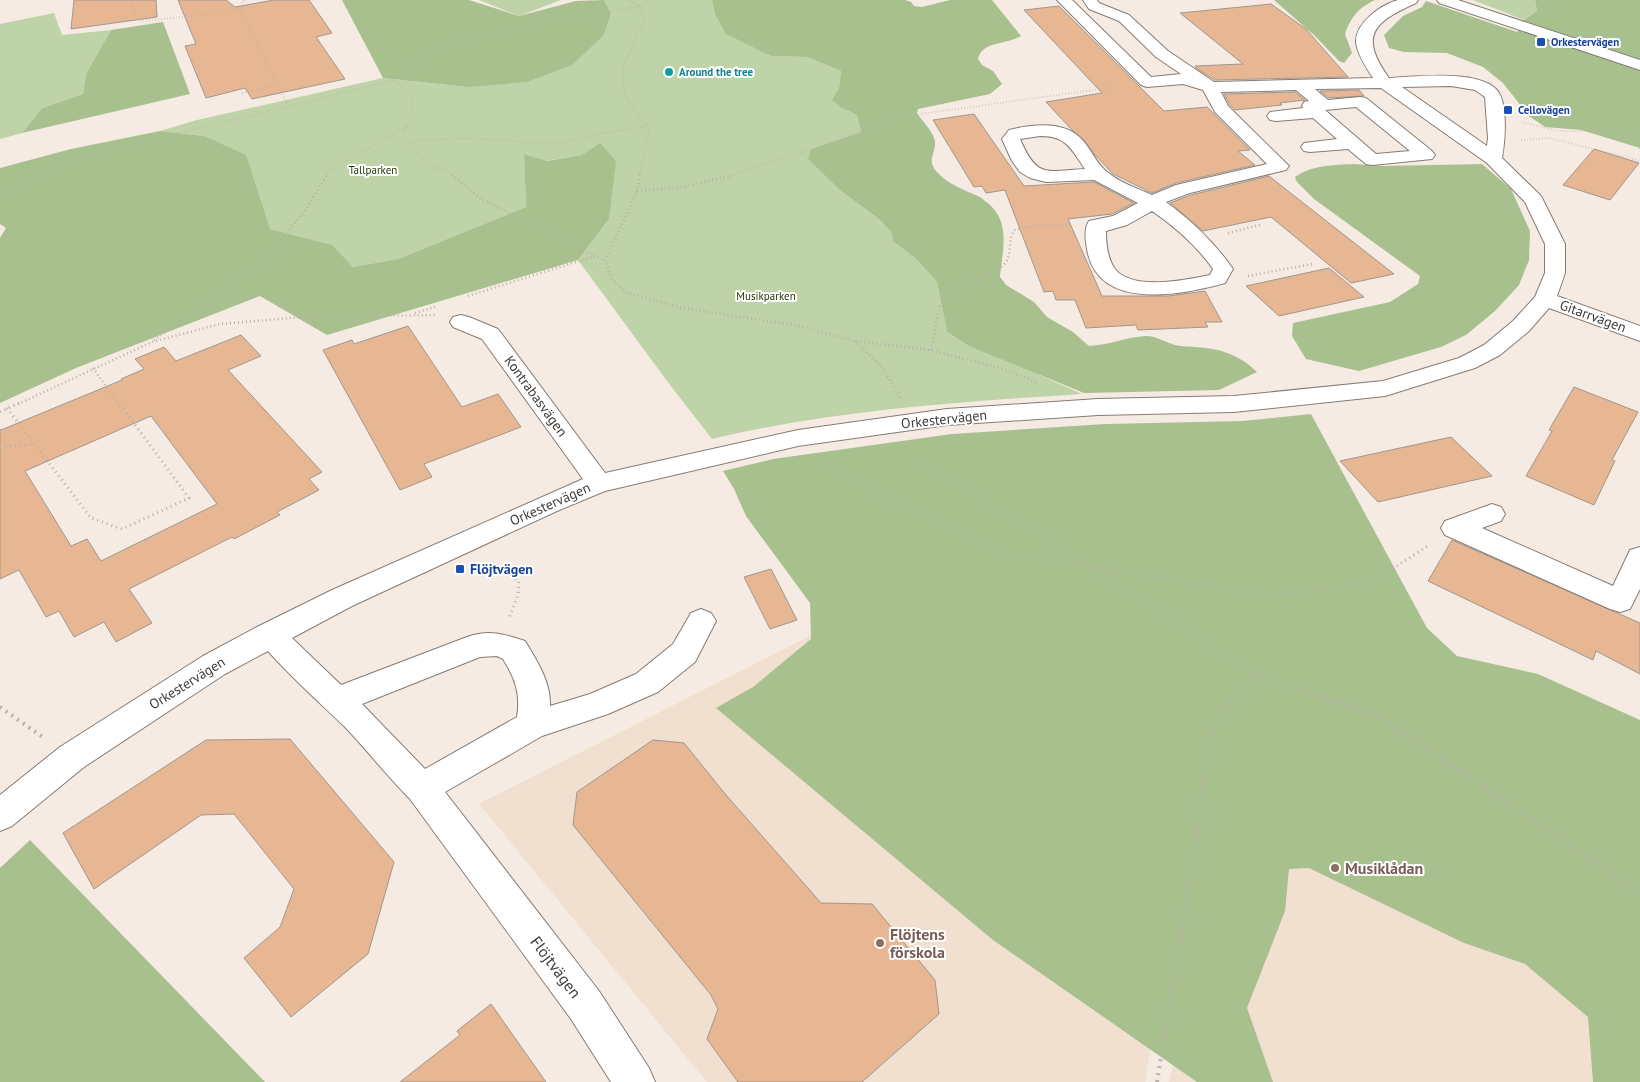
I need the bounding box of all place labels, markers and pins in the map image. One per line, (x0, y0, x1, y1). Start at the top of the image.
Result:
place label: Orkestervägen (1551, 35, 1619, 49)
marker: Orkestervägen (1535, 36, 1547, 48)
place label: Around the tree (679, 65, 753, 79)
marker: Around the tree (663, 66, 675, 78)
place label: Cellovägen (1518, 103, 1570, 117)
marker: Cellovägen (1502, 104, 1514, 116)
place label: Flöjtvägen (470, 560, 533, 578)
marker: Flöjtvägen (454, 563, 466, 575)
place label: Musiklådan (1345, 858, 1423, 878)
marker: Musiklådan (1329, 862, 1341, 874)
place label: Flöjtens förskola (890, 924, 945, 962)
marker: Flöjtens förskola (874, 937, 886, 949)

